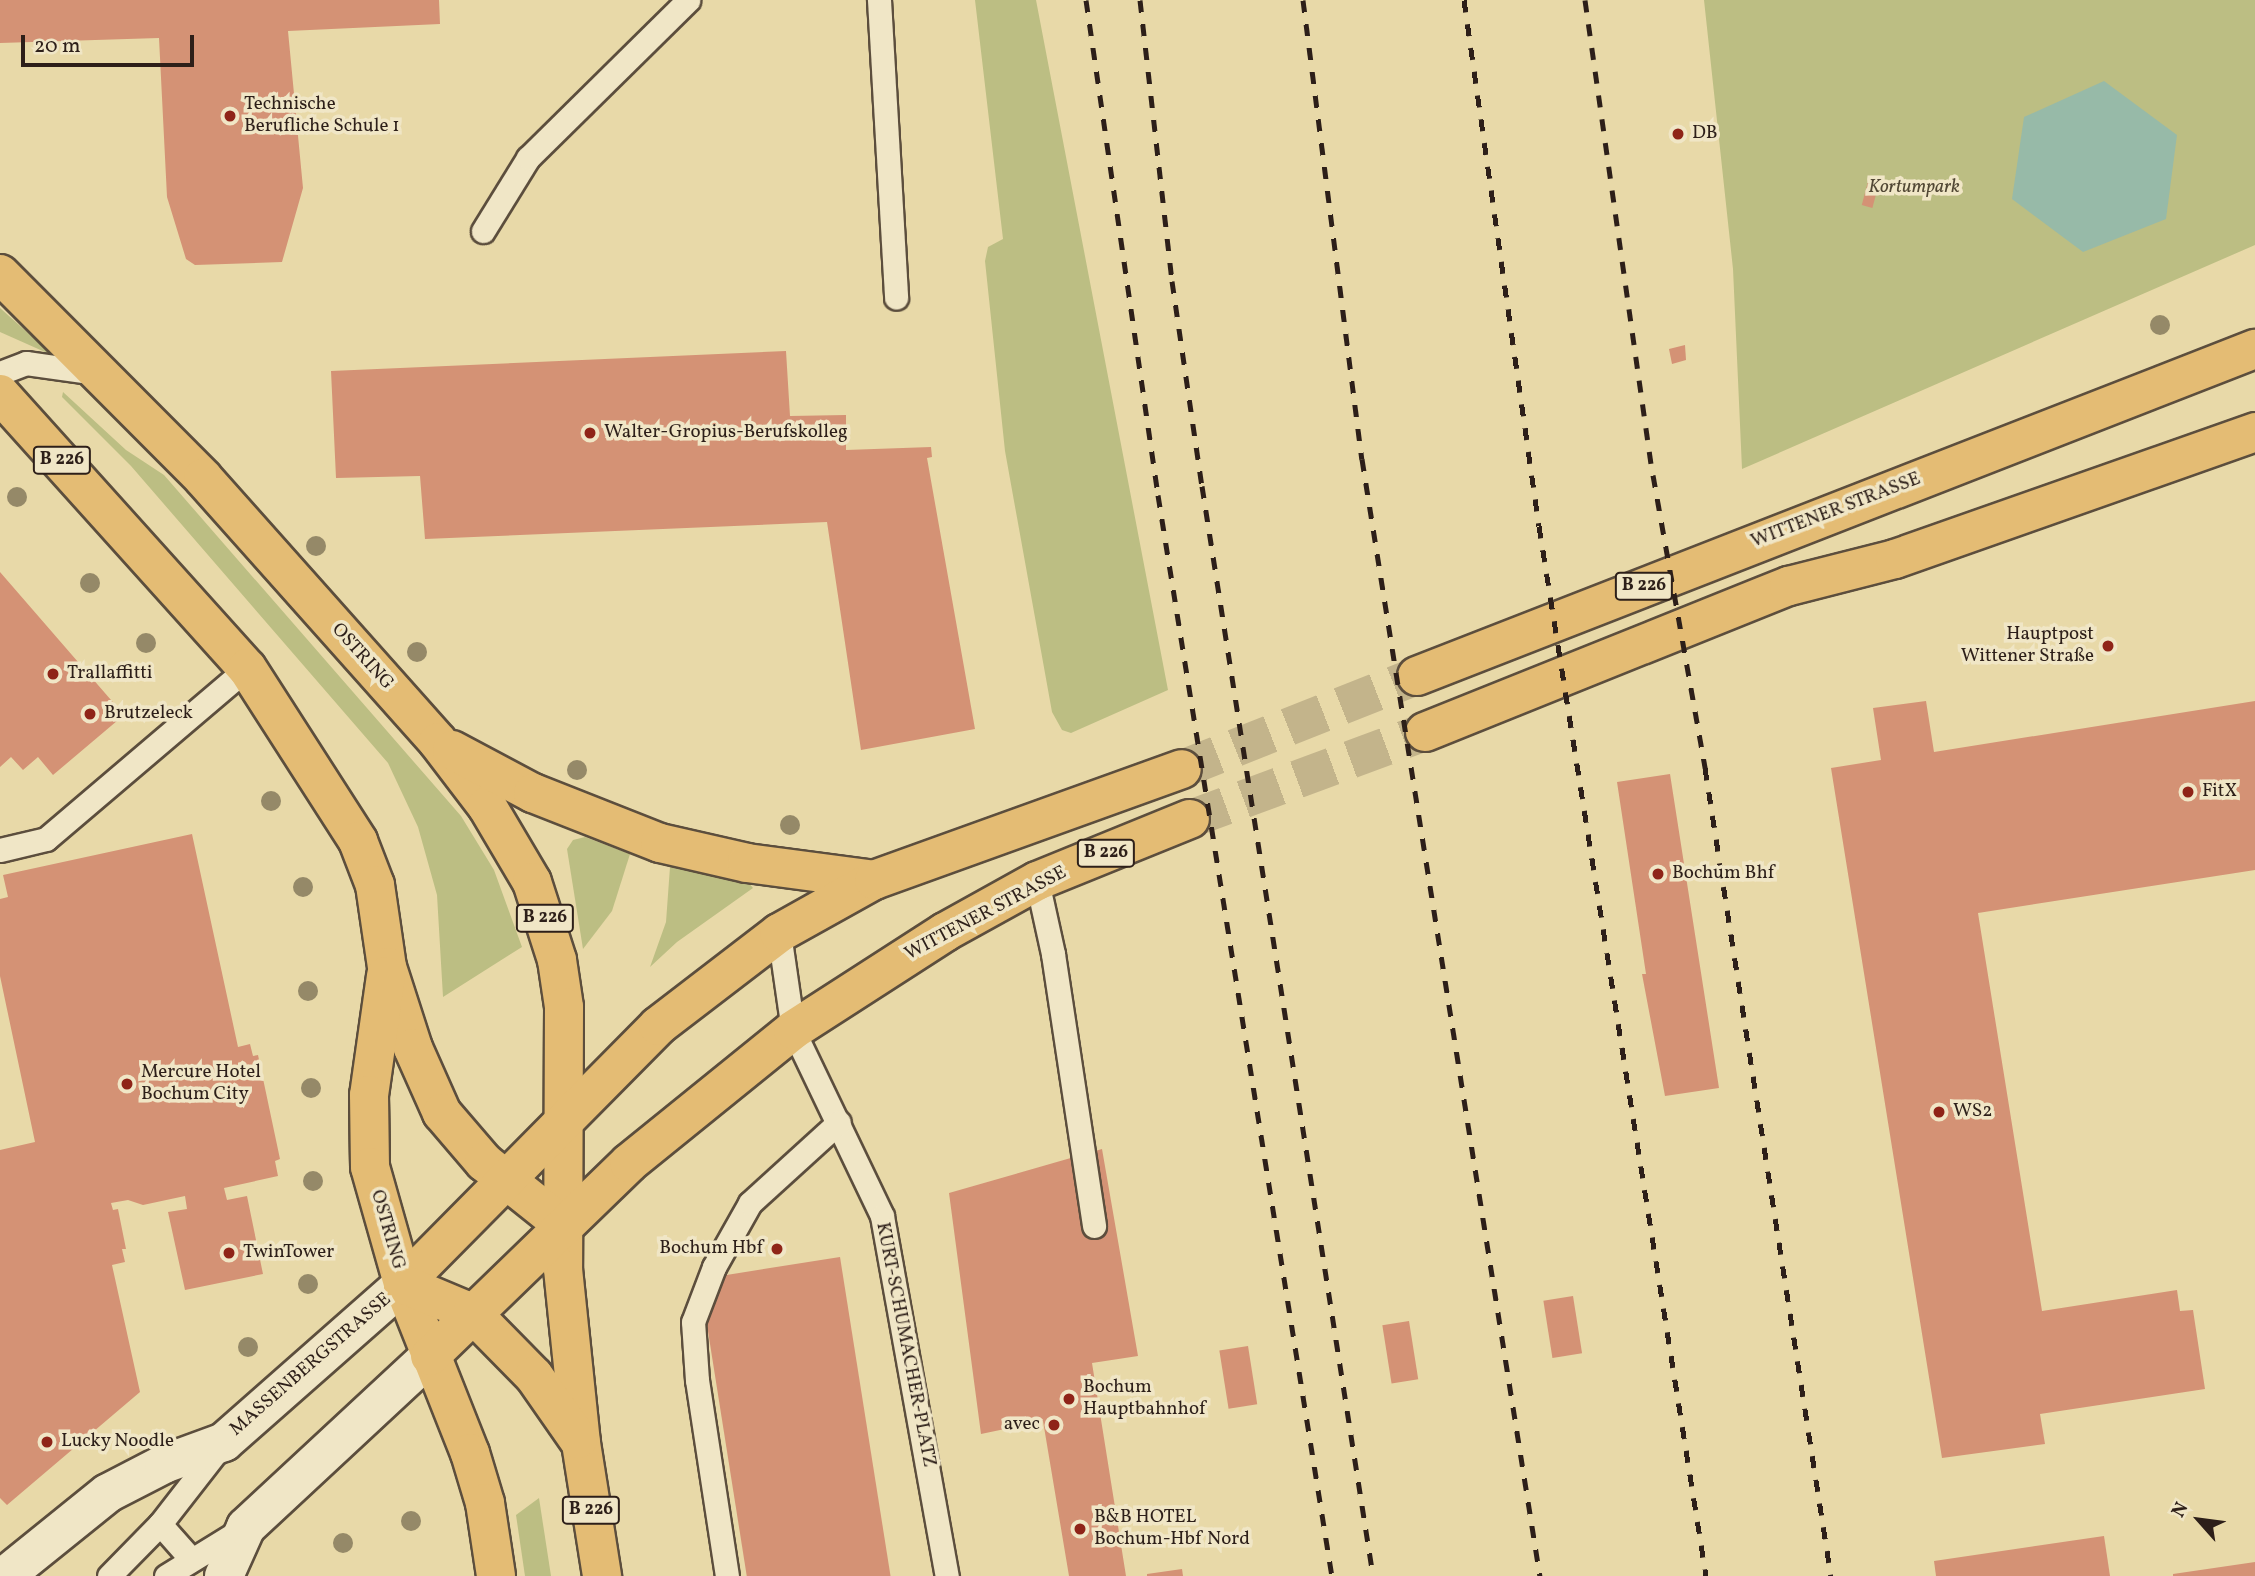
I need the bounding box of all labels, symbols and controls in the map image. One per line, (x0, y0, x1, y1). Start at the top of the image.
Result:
scale bar (24, 21, 198, 65)
text: 20 m (34, 32, 80, 61)
place label: Technische Berufliche Schule 1 (244, 94, 400, 138)
marker: Technische Berufliche Schule 1 (222, 108, 238, 124)
place label: DB (1692, 123, 1718, 145)
marker: DB (1670, 126, 1686, 142)
park label: Kortumpark (1868, 177, 1960, 199)
place label: Walter-Gropius-Berufskolleg (604, 422, 848, 444)
marker: Walter-Gropius-Berufskolleg (582, 425, 598, 441)
road number: B 226 (32, 446, 92, 474)
street label: WITTENER STRASSE (1748, 468, 1924, 554)
road number: B 226 (1614, 572, 1674, 600)
street label: OSTRING (326, 619, 398, 695)
place label: Hauptpost Wittener Straße (1961, 624, 2094, 668)
marker: Hauptpost Wittener Straße (2100, 638, 2116, 654)
place label: Trallaffitti (67, 663, 153, 685)
marker: Trallaffitti (45, 666, 61, 682)
place label: Brutzeleck (104, 703, 193, 725)
marker: Brutzeleck (82, 706, 98, 722)
place label: FitX (2202, 781, 2237, 803)
marker: FitX (2180, 784, 2196, 800)
road number: B 226 (1076, 838, 1136, 868)
street label: WITTENER STRASSE (901, 862, 1071, 966)
place label: Bochum Bhf (1672, 863, 1774, 885)
marker: Bochum Bhf (1650, 866, 1666, 882)
road number: B 226 (515, 903, 575, 932)
place label: Mercure Hotel Bochum City (141, 1062, 261, 1106)
marker: Mercure Hotel Bochum City (119, 1076, 135, 1092)
place label: WS2 (1953, 1101, 1992, 1123)
marker: WS2 (1931, 1104, 1947, 1120)
street label: OSTRING (365, 1187, 409, 1273)
street label: KURT-SCHUMACHER-PLATZ (870, 1221, 940, 1469)
place label: Bochum Hbf (659, 1238, 763, 1260)
marker: Bochum Hbf (769, 1241, 785, 1257)
place label: TwinTower (243, 1242, 334, 1264)
marker: TwinTower (221, 1245, 237, 1261)
street label: MASSENBERGSTRASSE (225, 1289, 397, 1441)
place label: Bochum Hauptbahnhof (1083, 1377, 1205, 1421)
marker: Bochum Hauptbahnhof (1061, 1391, 1077, 1407)
place label: avec (1004, 1414, 1040, 1436)
marker: avec (1046, 1417, 1062, 1433)
place label: Lucky Noodle (61, 1431, 175, 1453)
marker: Lucky Noodle (39, 1434, 55, 1450)
north arrow (2164, 1485, 2234, 1555)
road number: B 226 (561, 1496, 621, 1525)
text: N (2166, 1498, 2195, 1522)
place label: B&B HOTEL Bochum-Hbf Nord (1094, 1507, 1248, 1551)
marker: B&B HOTEL Bochum-Hbf Nord (1072, 1521, 1088, 1537)

